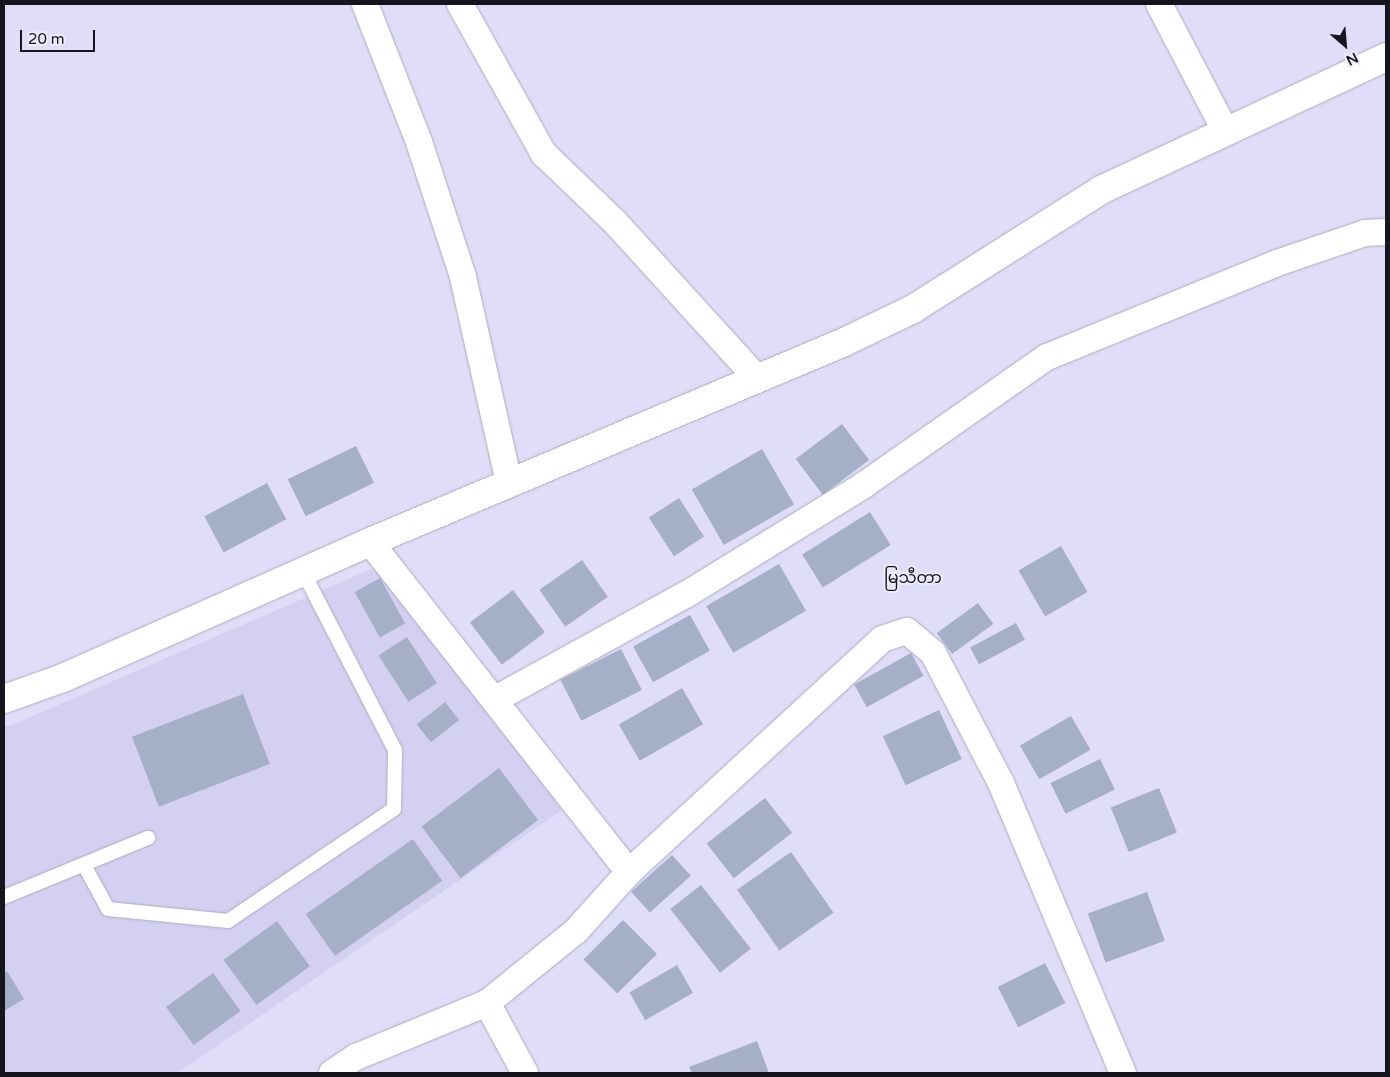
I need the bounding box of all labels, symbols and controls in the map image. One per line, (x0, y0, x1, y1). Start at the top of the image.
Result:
scale bar (22, 20, 98, 52)
north arrow (1320, 20, 1370, 70)
text: 20 m (28, 30, 65, 48)
text: N (1343, 49, 1361, 69)
district label: မြသီတာ (884, 568, 942, 588)

